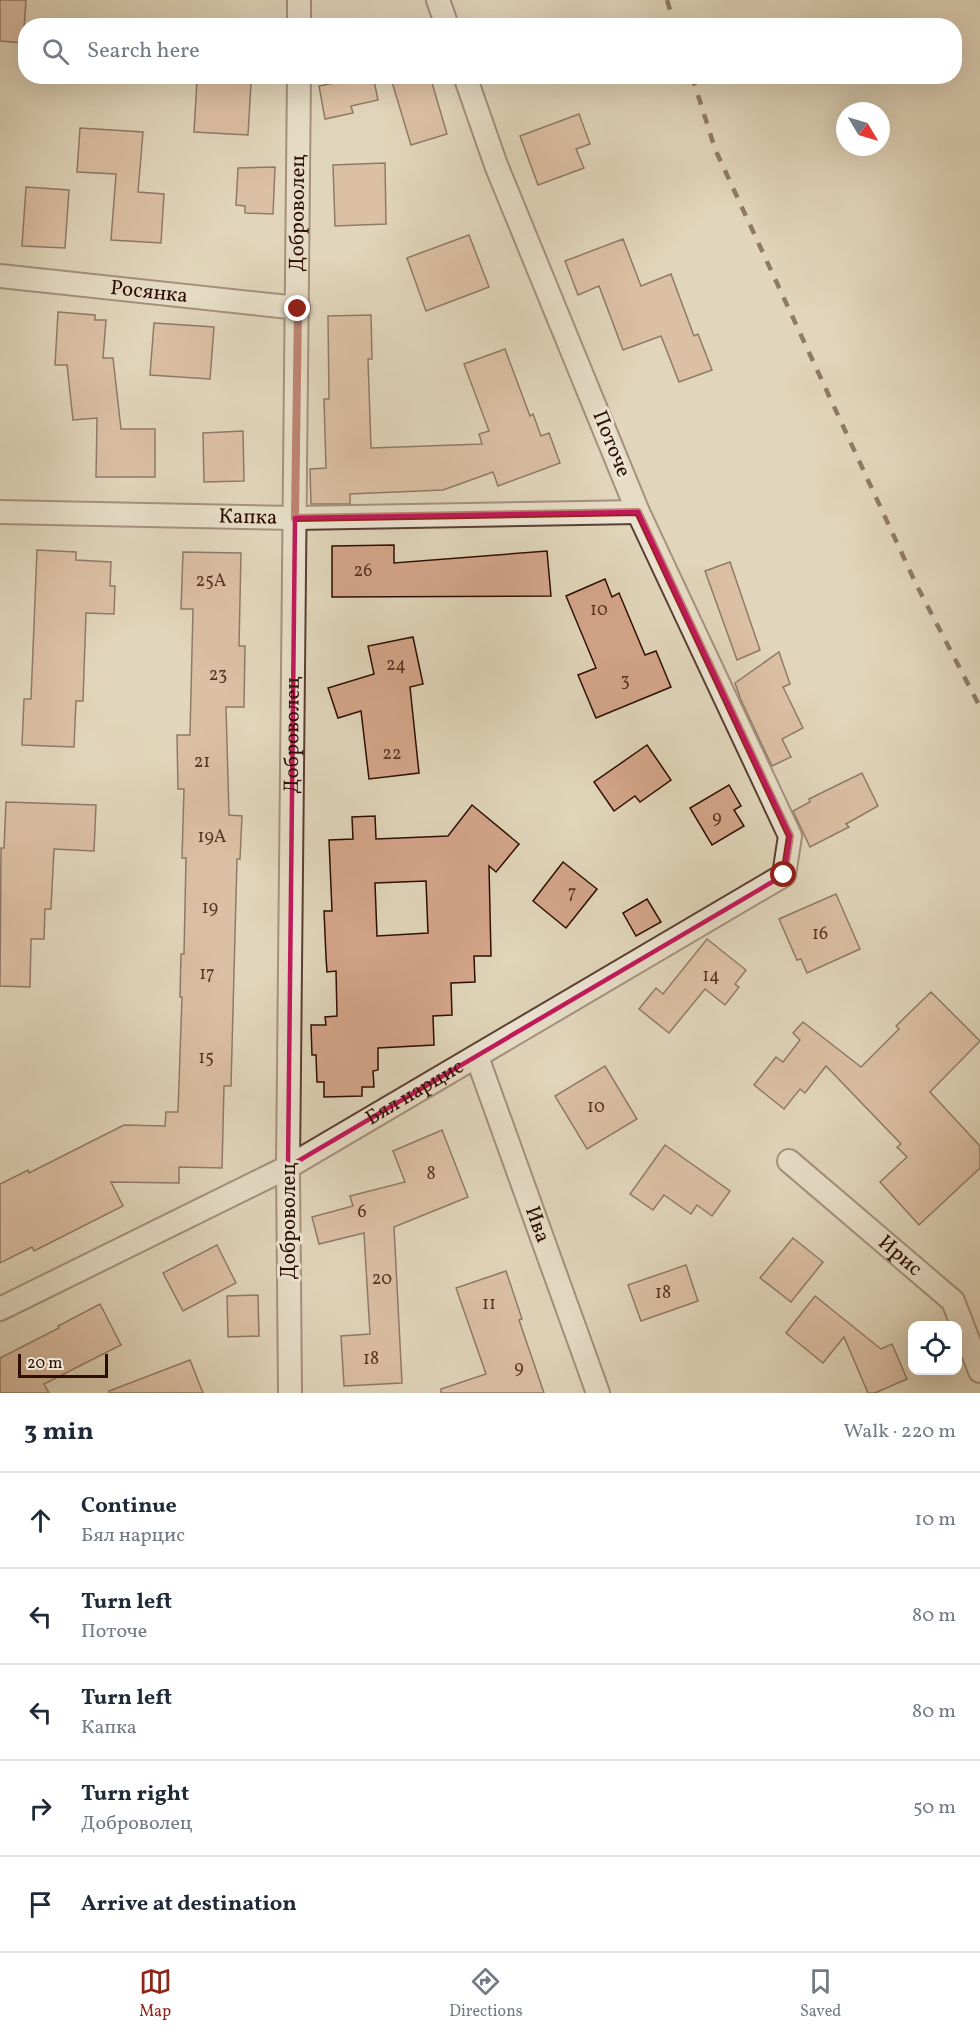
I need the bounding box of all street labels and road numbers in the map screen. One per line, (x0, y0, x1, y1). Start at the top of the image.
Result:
street label: Доброволец (283, 154, 313, 272)
street label: Росянка (109, 273, 189, 311)
street label: Поточе (585, 406, 637, 482)
street label: Капка (218, 502, 278, 532)
street label: Доброволец (277, 676, 307, 794)
street label: Бял нарцис (360, 1052, 469, 1133)
street label: Доброволец (275, 1163, 304, 1279)
street label: Ива (517, 1202, 557, 1247)
street label: Ирис (872, 1229, 928, 1283)

